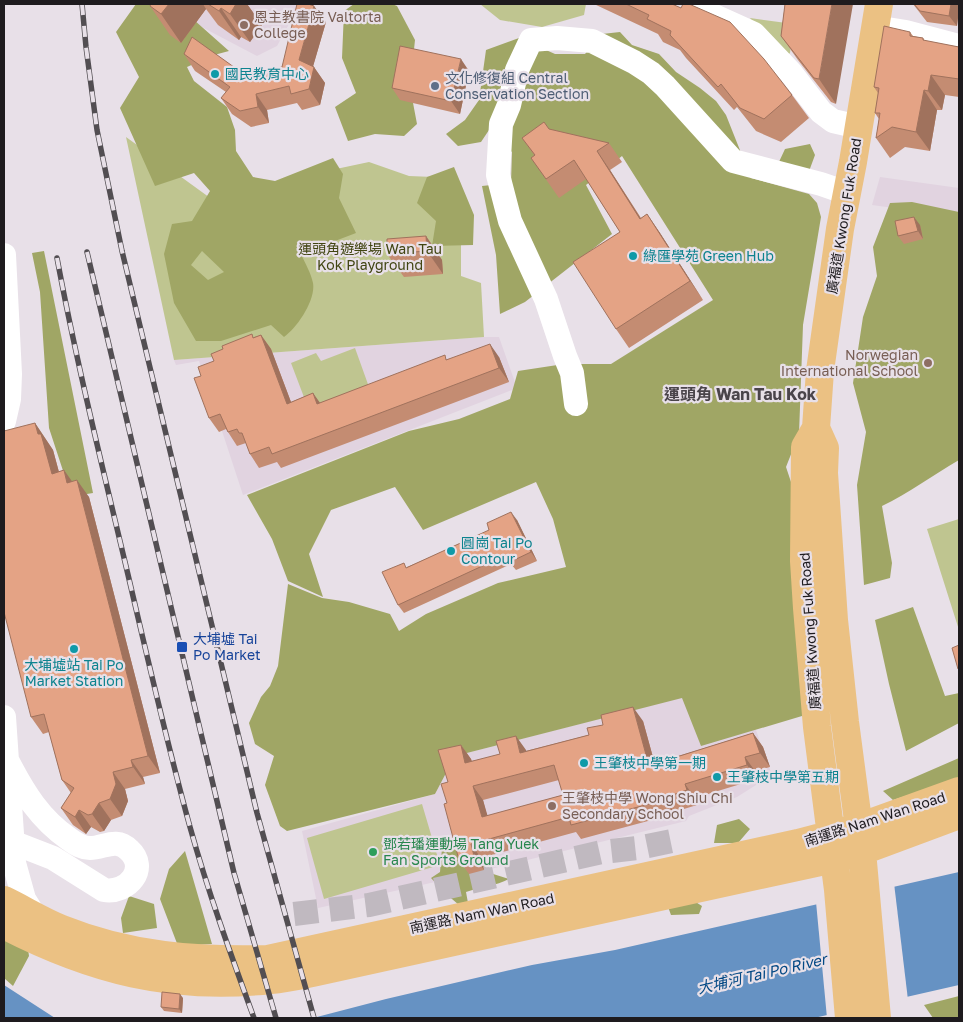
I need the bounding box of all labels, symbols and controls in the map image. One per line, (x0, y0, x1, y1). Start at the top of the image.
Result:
place label: 恩主教書院 Valtorta College (254, 8, 381, 41)
marker: 恩主教書院 Valtorta College (238, 19, 250, 31)
place label: 國民教育中心 (225, 65, 309, 82)
marker: 國民教育中心 (209, 68, 221, 80)
place label: 文化修復組 Central Conservation Section (445, 69, 589, 102)
marker: 文化修復組 Central Conservation Section (429, 80, 441, 92)
street label: 廣福道 Kwong Fuk Road (823, 137, 864, 295)
park label: 運頭角遊樂場 Wan Tau Kok Playground (298, 240, 442, 273)
place label: 綠匯學苑 Green Hub (643, 247, 774, 264)
marker: 綠匯學苑 Green Hub (627, 250, 639, 262)
place label: Norwegian International School (781, 346, 918, 379)
marker: Norwegian International School (922, 357, 934, 369)
district label: 運頭角 Wan Tau Kok (664, 384, 817, 404)
place label: 圓崗 Tai Po Contour (461, 534, 533, 567)
marker: 圓崗 Tai Po Contour (445, 545, 457, 557)
street label: 廣福道 Kwong Fuk Road (796, 552, 823, 710)
place label: 大埔墟 Tai Po Market (193, 630, 261, 663)
marker: 大埔墟 Tai Po Market (175, 640, 189, 654)
marker: 大埔墟站 Tai Po Market Station (68, 643, 80, 655)
place label: 大埔墟站 Tai Po Market Station (24, 656, 124, 689)
place label: 王肇枝中學第一期 (594, 754, 706, 771)
marker: 王肇枝中學第一期 (578, 757, 590, 769)
place label: 王肇枝中學第五期 (727, 768, 839, 785)
marker: 王肇枝中學第五期 (711, 771, 723, 783)
street label: 南運路 Nam Wan Road (802, 788, 947, 849)
place label: 王肇枝中學 Wong Shiu Chi Secondary School (562, 789, 733, 822)
marker: 王肇枝中學 Wong Shiu Chi Secondary School (546, 800, 558, 812)
place label: 鄧若璠運動場 Tang Yuek Fan Sports Ground (383, 835, 539, 868)
marker: 鄧若璠運動場 Tang Yuek Fan Sports Ground (367, 846, 379, 858)
street label: 南運路 Nam Wan Road (408, 889, 556, 936)
water label: 大埔河 Tai Po River (695, 949, 830, 997)

